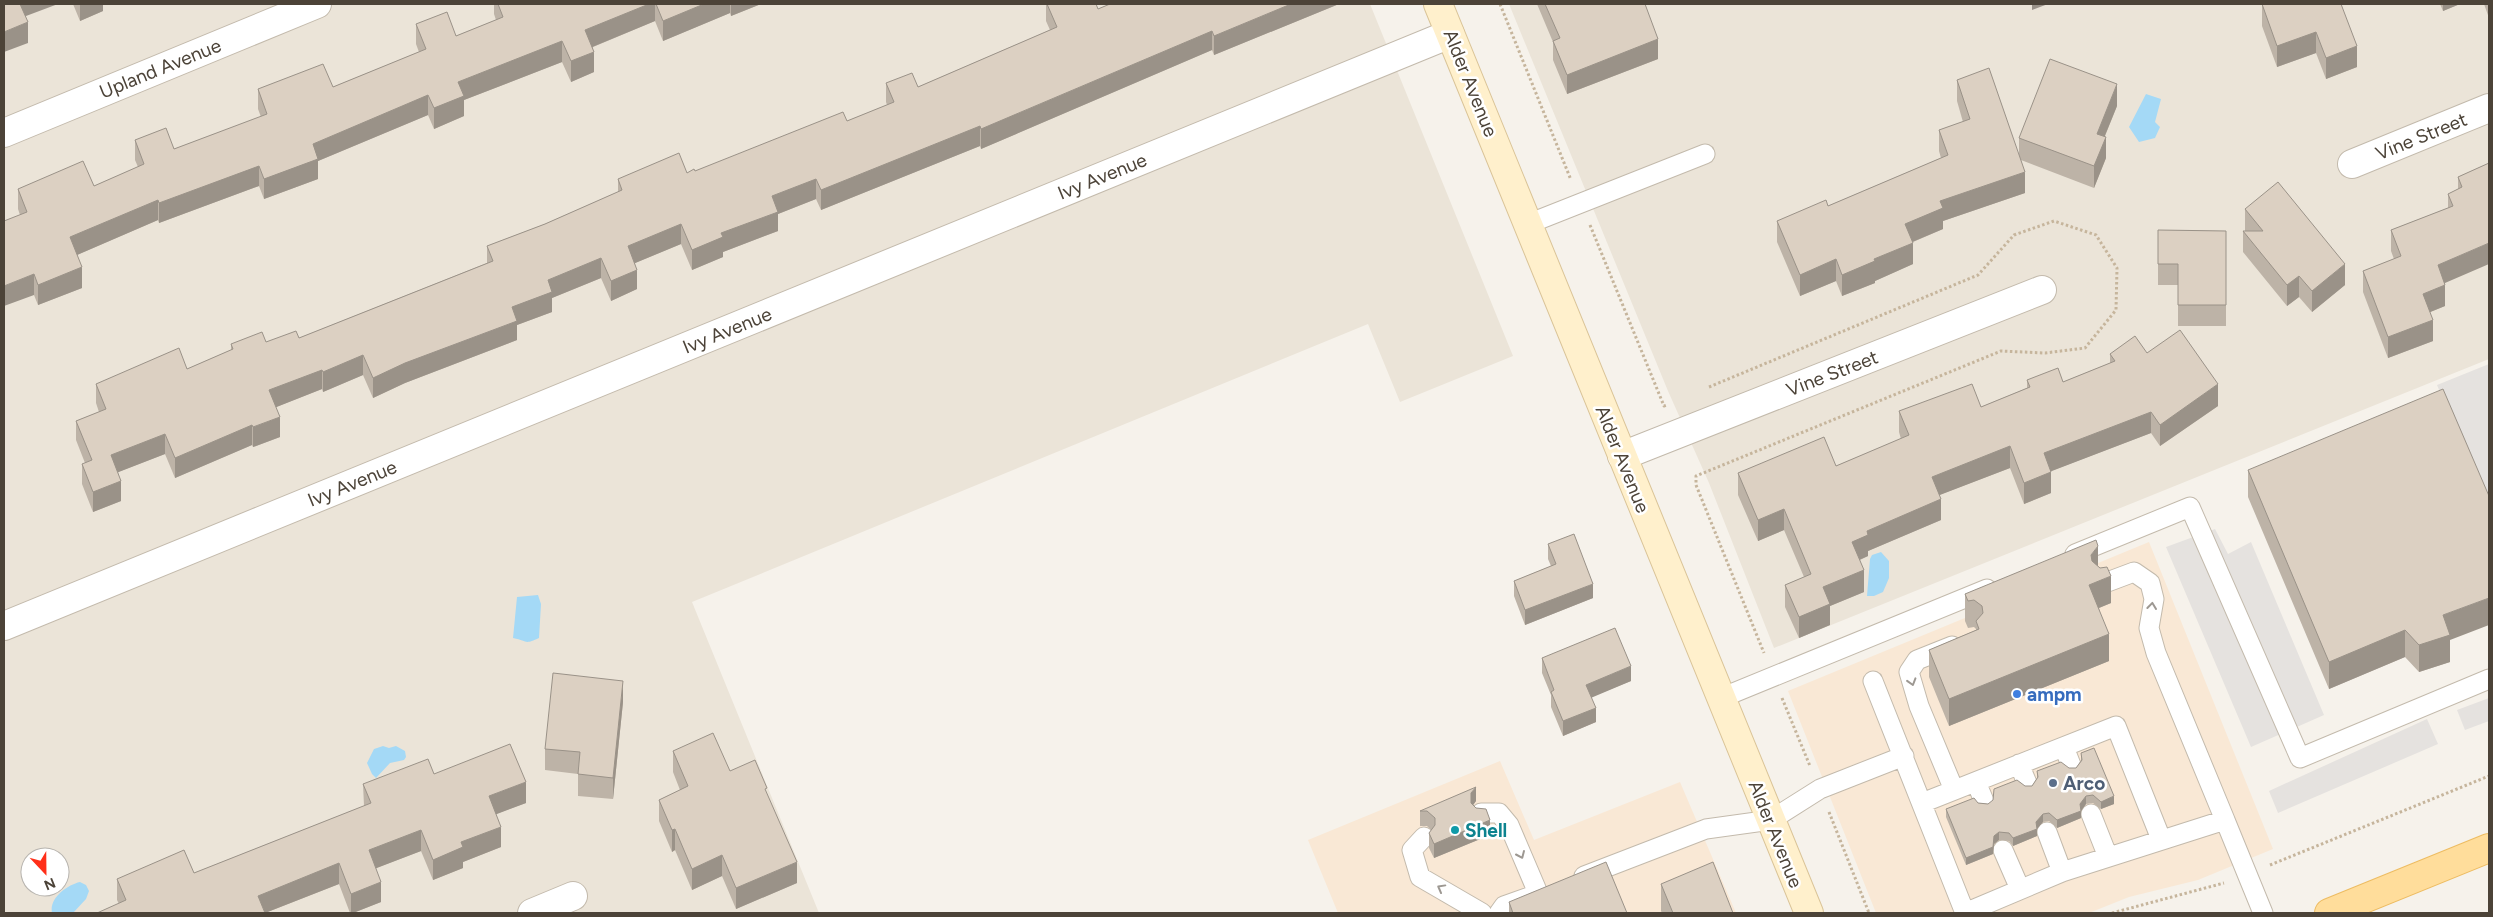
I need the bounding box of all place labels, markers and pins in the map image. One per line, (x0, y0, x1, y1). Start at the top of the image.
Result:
place label: ampm (2027, 683, 2082, 706)
marker: ampm (2011, 688, 2023, 700)
place label: Arco (2063, 772, 2105, 795)
marker: Arco (2047, 777, 2059, 789)
place label: Shell (1465, 819, 1507, 842)
marker: Shell (1449, 824, 1461, 836)

